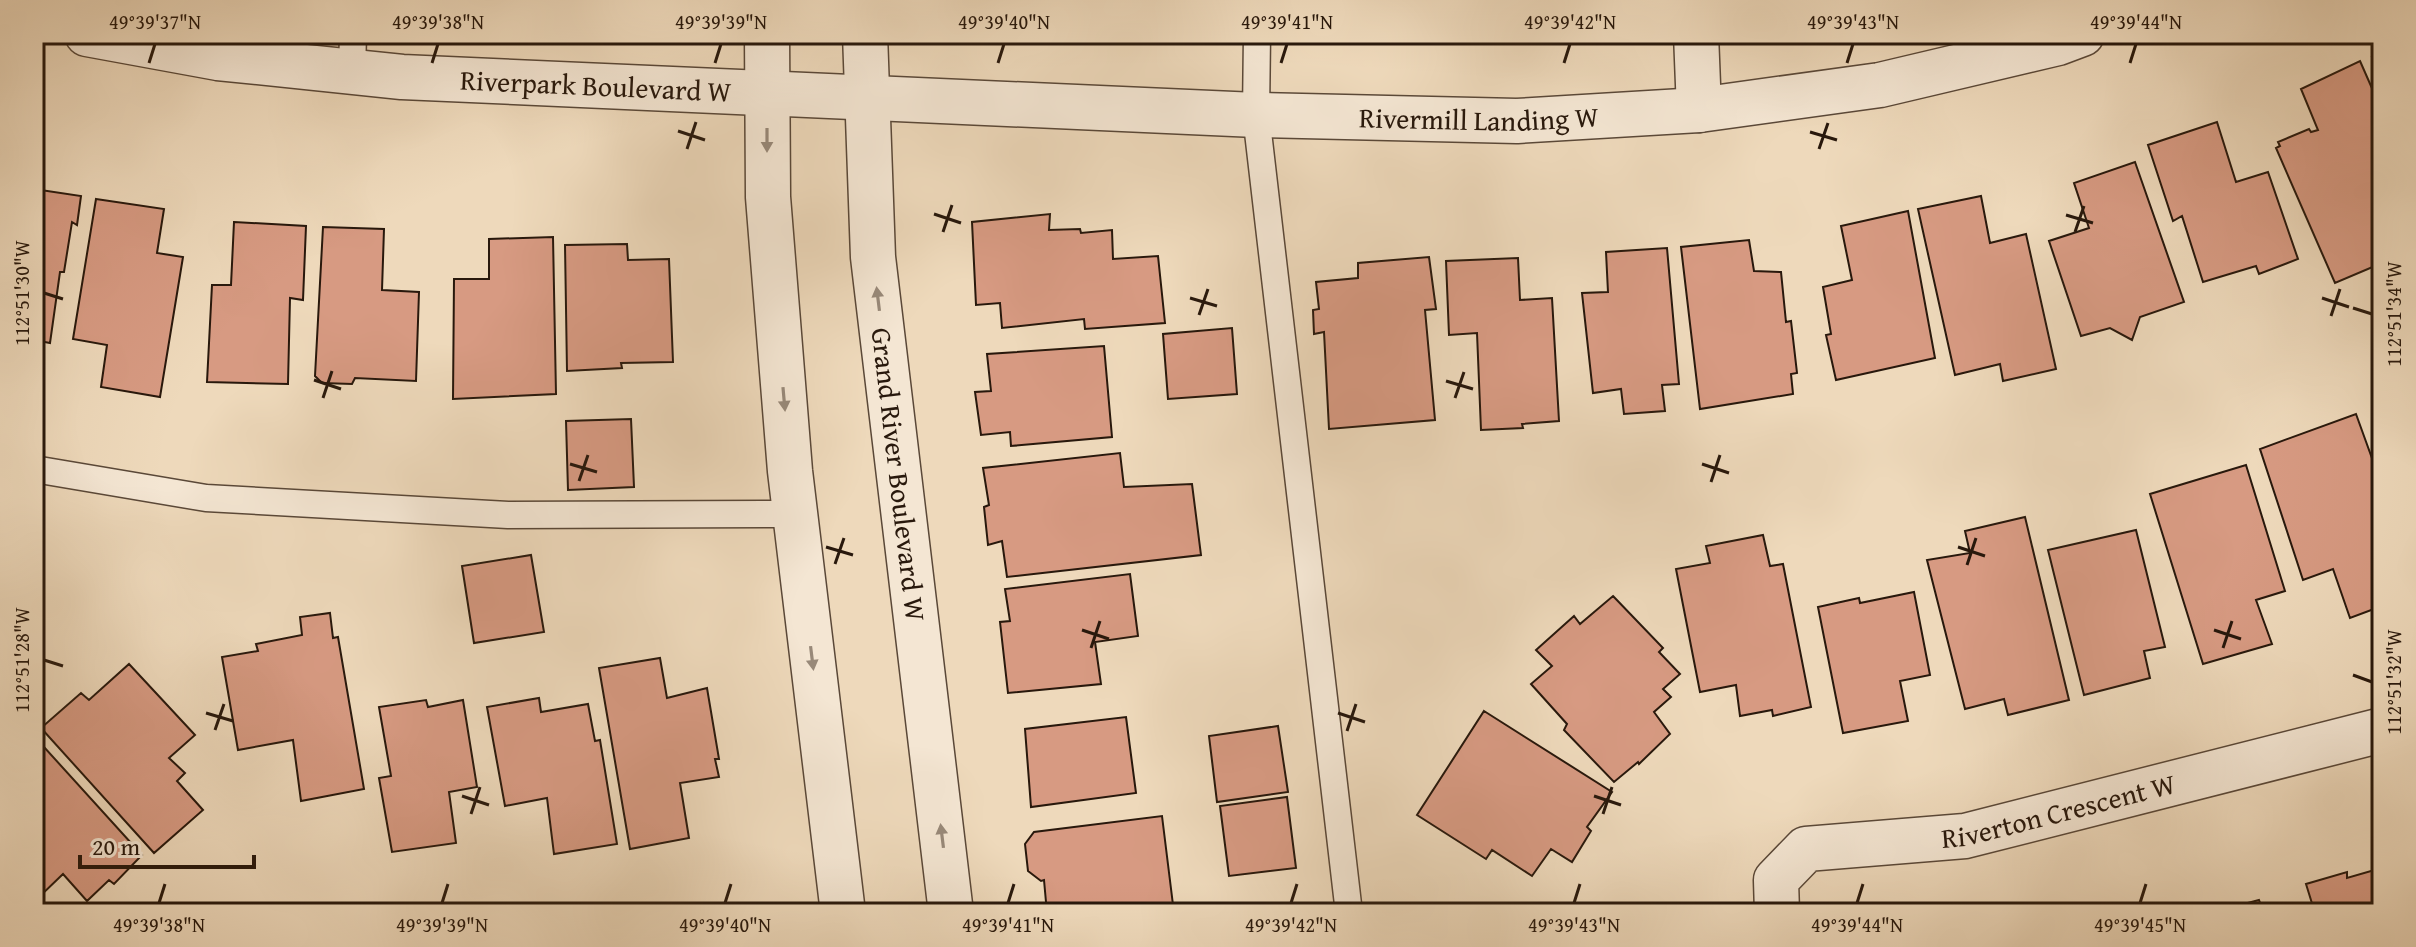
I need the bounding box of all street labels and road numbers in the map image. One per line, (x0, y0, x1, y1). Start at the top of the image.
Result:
street label: Riverpark Boulevard W (459, 59, 732, 112)
street label: Rivermill Landing W (1359, 95, 1600, 141)
street label: Grand River Boulevard W (862, 325, 937, 623)
street label: Riverton Crescent W (1940, 762, 2180, 858)

